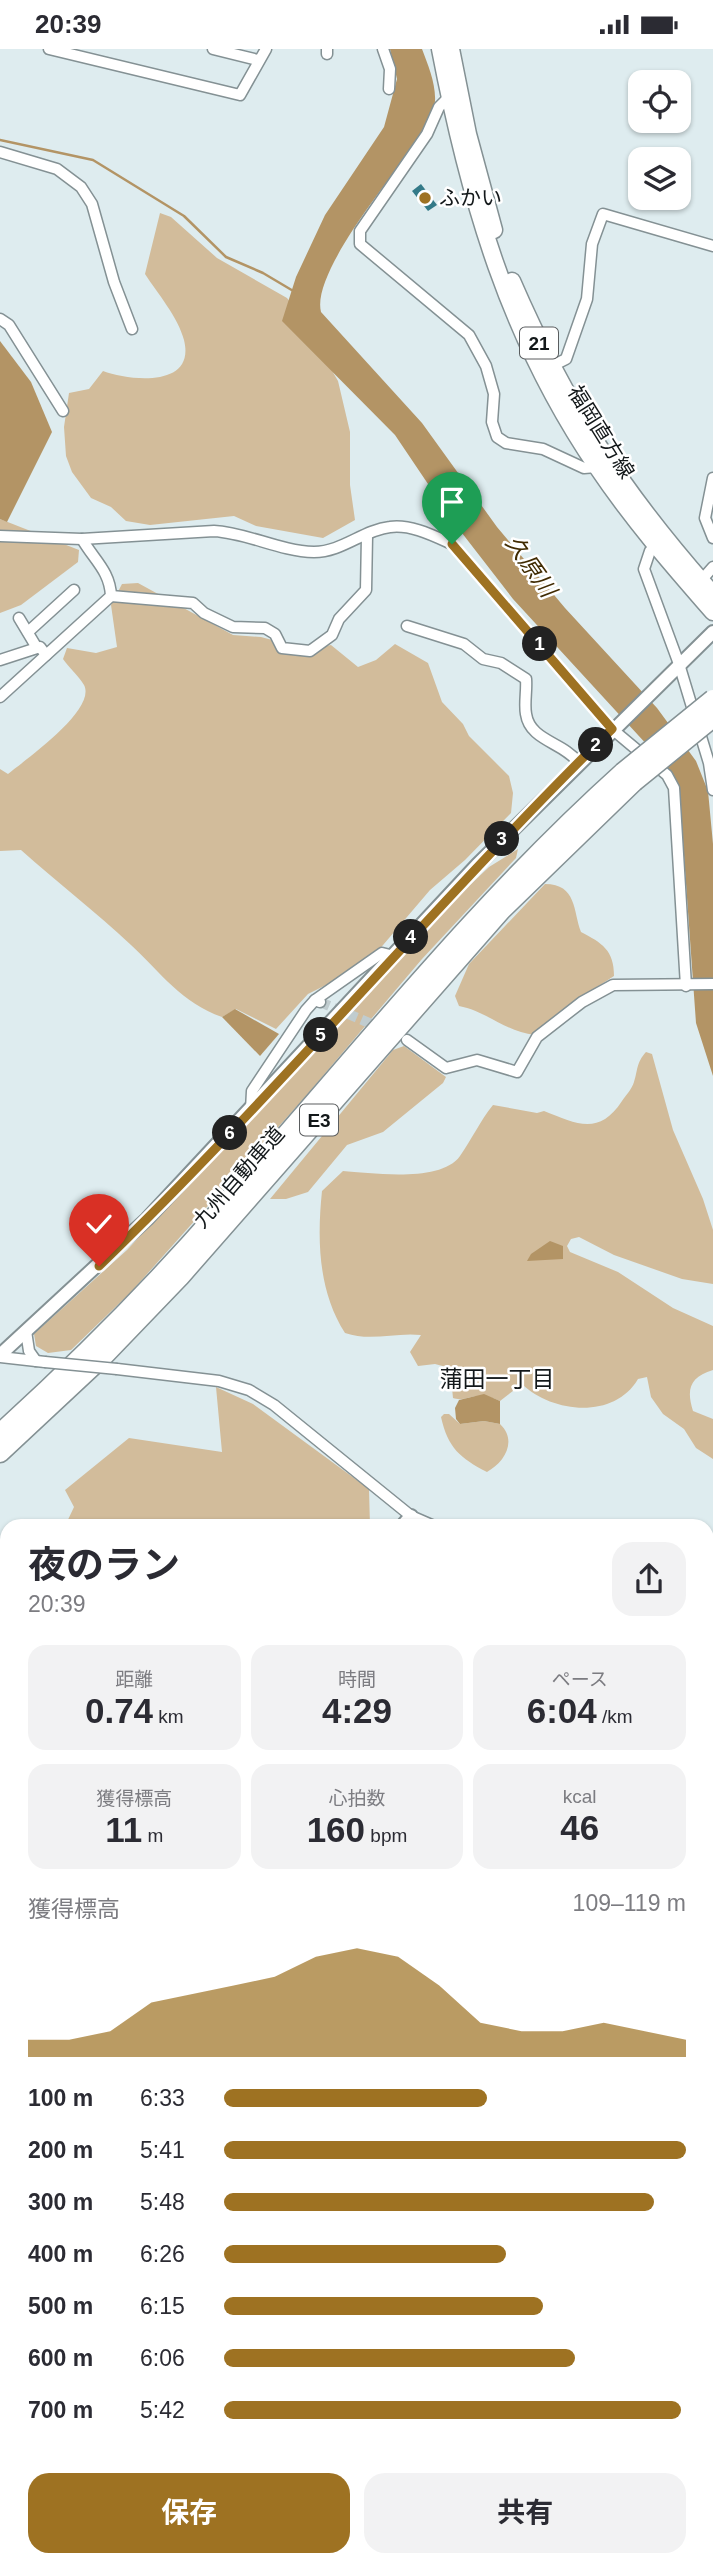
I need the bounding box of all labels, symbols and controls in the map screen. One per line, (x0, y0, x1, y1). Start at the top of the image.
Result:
text: 20:39 (35, 9, 102, 39)
map controls (628, 70, 691, 210)
button: locate (628, 70, 691, 133)
button: layers (628, 147, 691, 210)
place label: ふかい (439, 186, 502, 209)
marker: ふかい (417, 190, 433, 206)
road number: 21 (520, 327, 558, 359)
street label: 福岡直方線 (564, 381, 639, 482)
pin (422, 472, 482, 544)
icon: arrive (433, 483, 471, 521)
water label: 久原川 (501, 530, 563, 604)
pin: 1 (522, 627, 558, 661)
text: 1 (534, 633, 545, 654)
pin: 2 (578, 727, 614, 763)
text: 2 (590, 734, 601, 755)
pin: 3 (484, 821, 520, 857)
text: 3 (496, 828, 507, 849)
pin: 4 (394, 919, 428, 955)
text: 4 (405, 926, 416, 947)
pin: 5 (304, 1017, 338, 1053)
text: 5 (315, 1024, 326, 1045)
road number: E3 (300, 1105, 338, 1135)
pin: 6 (212, 1115, 247, 1151)
street label: 九州自動車道 (189, 1122, 289, 1232)
text: 6 (224, 1122, 235, 1143)
pin (69, 1194, 129, 1266)
icon: check (80, 1205, 118, 1243)
district label: 蒲田一丁目 (440, 1366, 555, 1392)
button: share (612, 1542, 686, 1616)
text: 夜のラン (28, 1544, 180, 1586)
text: 20:39 (28, 1591, 86, 1617)
text: 距離 (115, 1669, 153, 1690)
text: 時間 (338, 1669, 376, 1690)
text: ペース (552, 1669, 608, 1690)
text: 0.74 (85, 1691, 153, 1730)
text: 4:29 (322, 1691, 392, 1730)
text: 6:04 (527, 1691, 597, 1730)
text: km (153, 1706, 184, 1727)
text: /km (597, 1706, 633, 1727)
text: kcal (563, 1786, 597, 1807)
text: 獲得標高 (96, 1788, 172, 1809)
text: 心拍数 (328, 1788, 386, 1809)
text: 46 (560, 1808, 599, 1847)
text: 11 (105, 1810, 142, 1849)
text: 160 (307, 1810, 365, 1849)
text: m (142, 1825, 163, 1846)
text: bpm (365, 1825, 407, 1846)
text: 109–119 m (573, 1890, 686, 1916)
text: 獲得標高 (28, 1896, 120, 1922)
text: 100 m (28, 2085, 93, 2111)
text: 6:33 (140, 2085, 185, 2111)
text: 200 m (28, 2137, 93, 2163)
text: 5:41 (140, 2137, 185, 2163)
text: 300 m (28, 2189, 93, 2215)
text: 5:48 (140, 2189, 185, 2215)
text: 400 m (28, 2241, 93, 2267)
text: 6:26 (140, 2241, 185, 2267)
text: 500 m (28, 2293, 93, 2319)
text: 6:15 (140, 2293, 185, 2319)
text: 600 m (28, 2345, 93, 2371)
text: 6:06 (140, 2345, 185, 2371)
text: 700 m (28, 2397, 93, 2423)
text: 5:42 (140, 2397, 185, 2423)
button: 保存 (28, 2473, 350, 2553)
button: 共有 (364, 2473, 686, 2553)

